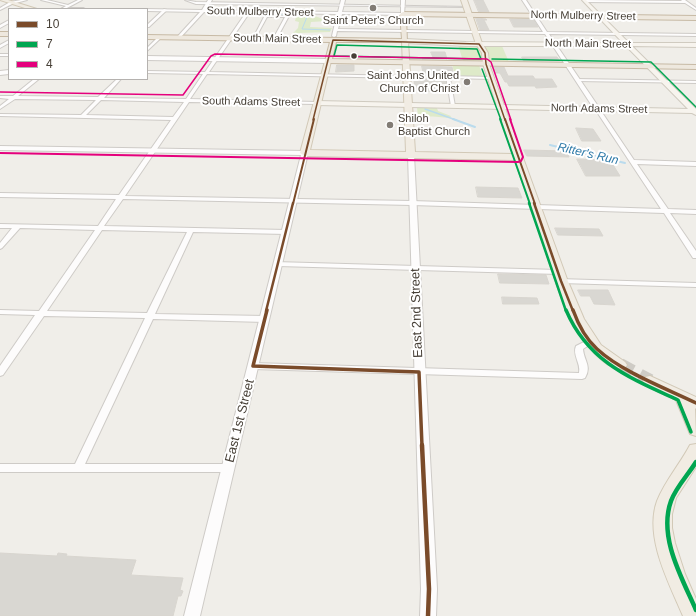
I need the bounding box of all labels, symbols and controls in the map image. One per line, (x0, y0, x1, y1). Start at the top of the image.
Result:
marker: Saint Peter's Church (368, 3, 378, 13)
street label: South Mulberry Street (206, 4, 314, 20)
legend (8, 8, 148, 80)
street label: North Mulberry Street (530, 8, 636, 24)
place label: Saint Peter's Church (323, 14, 423, 28)
text: 10 (46, 17, 59, 31)
street label: South Main Street (233, 32, 321, 46)
text: 7 (46, 37, 53, 51)
street label: North Main Street (545, 37, 631, 51)
unlabelled marker (349, 51, 359, 61)
text: 4 (46, 57, 53, 71)
place label: Saint Johns United Church of Christ (367, 69, 459, 95)
marker: Saint Johns United Church of Christ (462, 77, 472, 87)
street label: South Adams Street (202, 95, 300, 109)
street label: North Adams Street (551, 102, 647, 116)
place label: Shiloh Baptist Church (398, 112, 470, 138)
marker: Shiloh Baptist Church (385, 120, 395, 130)
water label: Ritter's Run (556, 140, 620, 168)
street label: East 2nd Street (408, 268, 426, 358)
street label: East 1st Street (222, 378, 258, 464)

